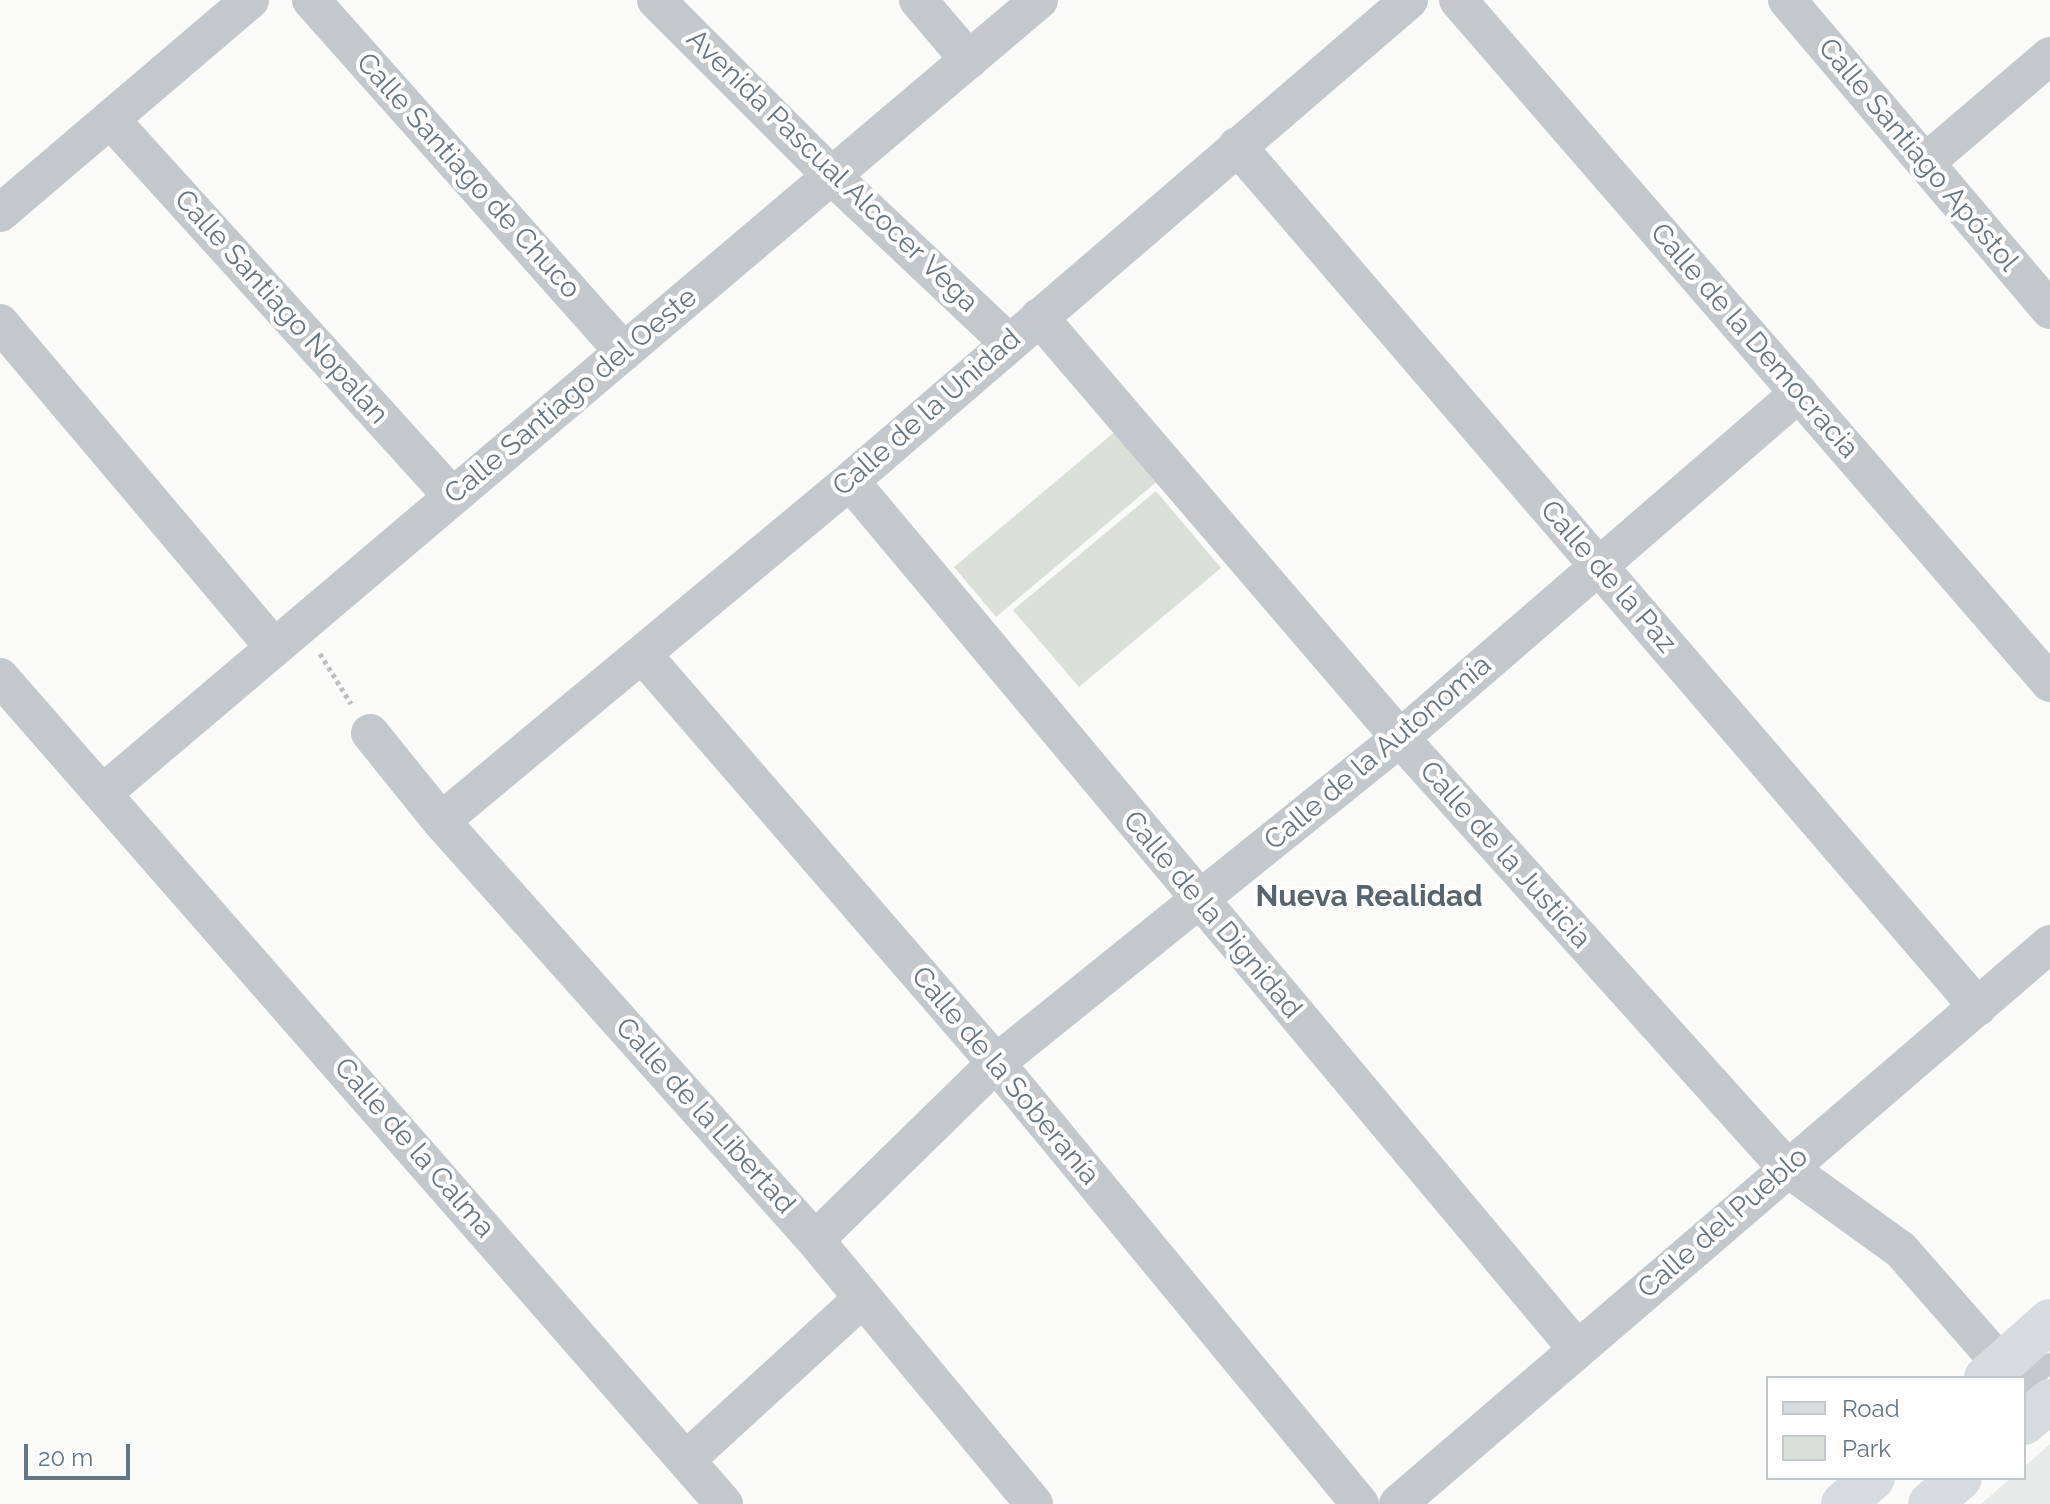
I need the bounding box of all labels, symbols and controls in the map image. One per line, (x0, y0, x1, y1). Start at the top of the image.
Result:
street label: Avenida Pascual Alcocer Vega (679, 23, 985, 319)
street label: Calle Santiago Apóstol (1811, 32, 2025, 278)
street label: Calle Santiago de Chuco (349, 46, 587, 306)
street label: Calle Santiago Nopalan (167, 183, 395, 431)
street label: Calle de la Democracia (1643, 217, 1865, 465)
street label: Calle Santiago del Oeste (438, 281, 704, 511)
street label: Calle de la Unidad (826, 322, 1028, 504)
street label: Calle de la Paz (1533, 494, 1683, 660)
street label: Calle de la Autonomía (1258, 648, 1498, 858)
street label: Calle de la Justicia (1412, 755, 1598, 955)
street label: Calle de la Dignidad (1115, 805, 1309, 1025)
district label: Nueva Realidad (1255, 879, 1483, 915)
street label: Calle de la Soberanía (904, 960, 1106, 1192)
street label: Calle de la Libertad (608, 1011, 802, 1221)
street label: Calle de la Calma (327, 1051, 501, 1245)
street label: Calle del Pueblo (1631, 1140, 1815, 1306)
legend (1766, 1376, 2026, 1480)
text: Road (1842, 1394, 1900, 1423)
scale bar (28, 1428, 134, 1478)
text: Park (1842, 1434, 1891, 1463)
text: 20 m (38, 1443, 93, 1472)

